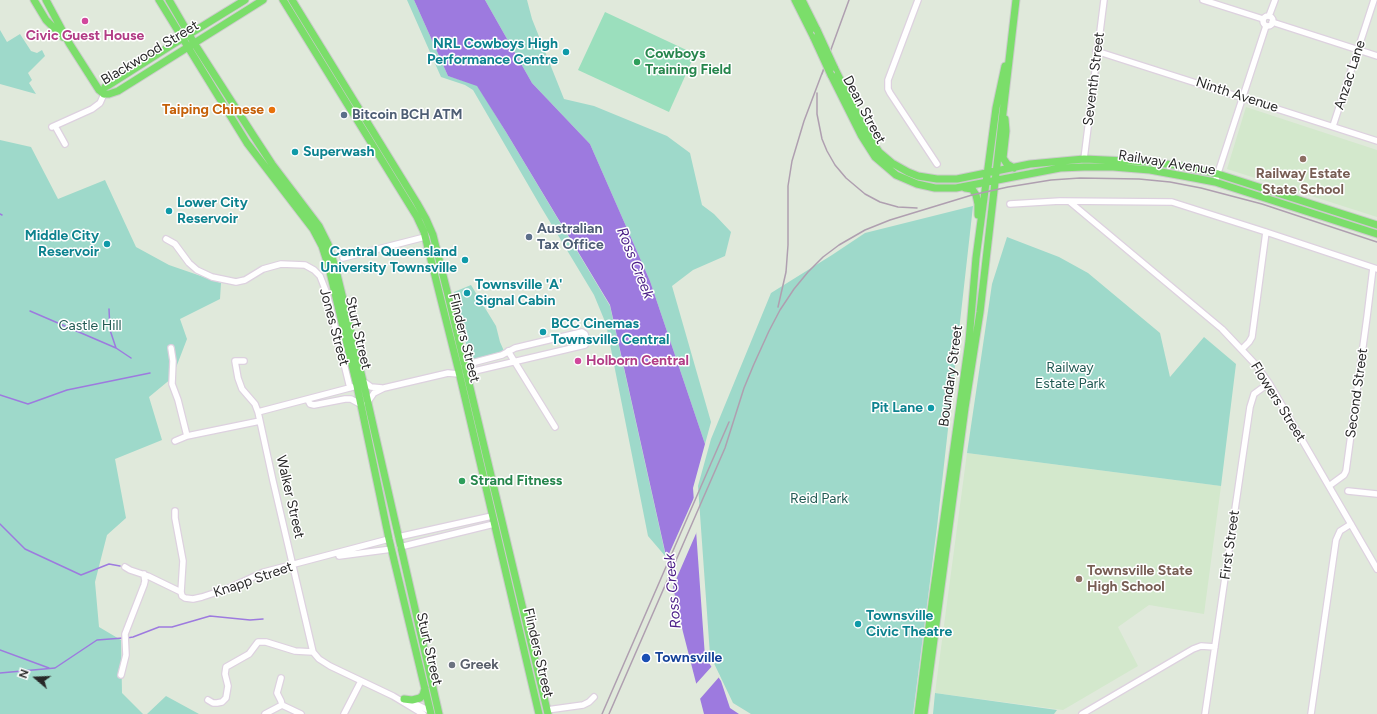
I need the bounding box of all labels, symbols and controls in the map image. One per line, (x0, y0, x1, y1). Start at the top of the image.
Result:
marker: Civic Guest House (80, 16, 90, 26)
street label: Blackwood Street (98, 17, 202, 89)
place label: Civic Guest House (26, 28, 144, 44)
street label: Seventh Street (1080, 31, 1108, 127)
place label: NRL Cowboys High Performance Centre (427, 36, 558, 68)
street label: Anzac Lane (1331, 38, 1369, 112)
place label: Cowboys Training Field (645, 46, 731, 78)
marker: NRL Cowboys High Performance Centre (561, 47, 571, 57)
marker: Cowboys Training Field (632, 57, 642, 67)
street label: Dean Street (839, 73, 889, 147)
street label: Ninth Avenue (1194, 74, 1280, 116)
place label: Taiping Chinese (162, 102, 264, 118)
marker: Taiping Chinese (267, 105, 277, 115)
place label: Bitcoin BCH ATM (352, 107, 463, 123)
marker: Bitcoin BCH ATM (339, 110, 349, 120)
place label: Superwash (303, 144, 374, 160)
marker: Superwash (290, 147, 300, 157)
street label: Railway Avenue (1117, 147, 1217, 179)
marker: Railway Estate State School (1298, 154, 1308, 164)
place label: Railway Estate State School (1256, 166, 1350, 198)
place label: Lower City Reservoir (177, 195, 248, 228)
marker: Lower City Reservoir (164, 206, 174, 216)
place label: Australian Tax Office (537, 221, 604, 254)
water label: Ross Creek (613, 225, 657, 301)
place label: Middle City Reservoir (25, 228, 99, 260)
marker: Australian Tax Office (524, 232, 534, 242)
marker: Middle City Reservoir (102, 239, 112, 249)
place label: Central Queensland University Townsville (320, 244, 457, 276)
marker: Central Queensland University Townsville (460, 255, 470, 265)
place label: Townsville 'A' Signal Cabin (475, 277, 563, 310)
street label: Jones Street (316, 286, 352, 368)
marker: Townsville 'A' Signal Cabin (462, 288, 472, 298)
street label: Flinders Street (445, 292, 483, 384)
street label: Sturt Street (341, 295, 375, 371)
place label: BCC Cinemas Townsville Central (551, 316, 669, 348)
park label: Castle Hill (58, 318, 122, 334)
street label: Boundary Street (936, 324, 966, 428)
marker: BCC Cinemas Townsville Central (538, 327, 548, 337)
street label: Second Street (1342, 347, 1372, 439)
place label: Holborn Central (586, 353, 689, 369)
marker: Holborn Central (573, 356, 583, 366)
street label: Flowers Street (1247, 359, 1309, 445)
park label: Railway Estate Park (1035, 360, 1105, 392)
place label: Pit Lane (871, 400, 923, 416)
marker: Pit Lane (926, 403, 936, 413)
street label: Walker Street (272, 454, 308, 540)
place label: Strand Fitness (470, 473, 562, 489)
marker: Strand Fitness (457, 476, 467, 486)
park label: Reid Park (790, 491, 848, 507)
street label: First Street (1217, 509, 1243, 581)
water label: Ross Creek (661, 553, 685, 629)
street label: Knapp Street (211, 559, 295, 601)
place label: Townsville State High School (1087, 563, 1192, 596)
marker: Townsville State High School (1074, 574, 1084, 584)
street label: Flinders Street (520, 607, 556, 699)
place label: Townsville Civic Theatre (866, 608, 952, 640)
street label: Sturt Street (412, 611, 446, 687)
marker: Townsville Civic Theatre (853, 619, 863, 629)
place label: Townsville (655, 650, 722, 666)
marker: Townsville (640, 652, 652, 664)
place label: Greek (460, 657, 499, 673)
north arrow (16, 658, 56, 698)
marker: Greek (447, 660, 457, 670)
text: N (17, 668, 32, 680)

